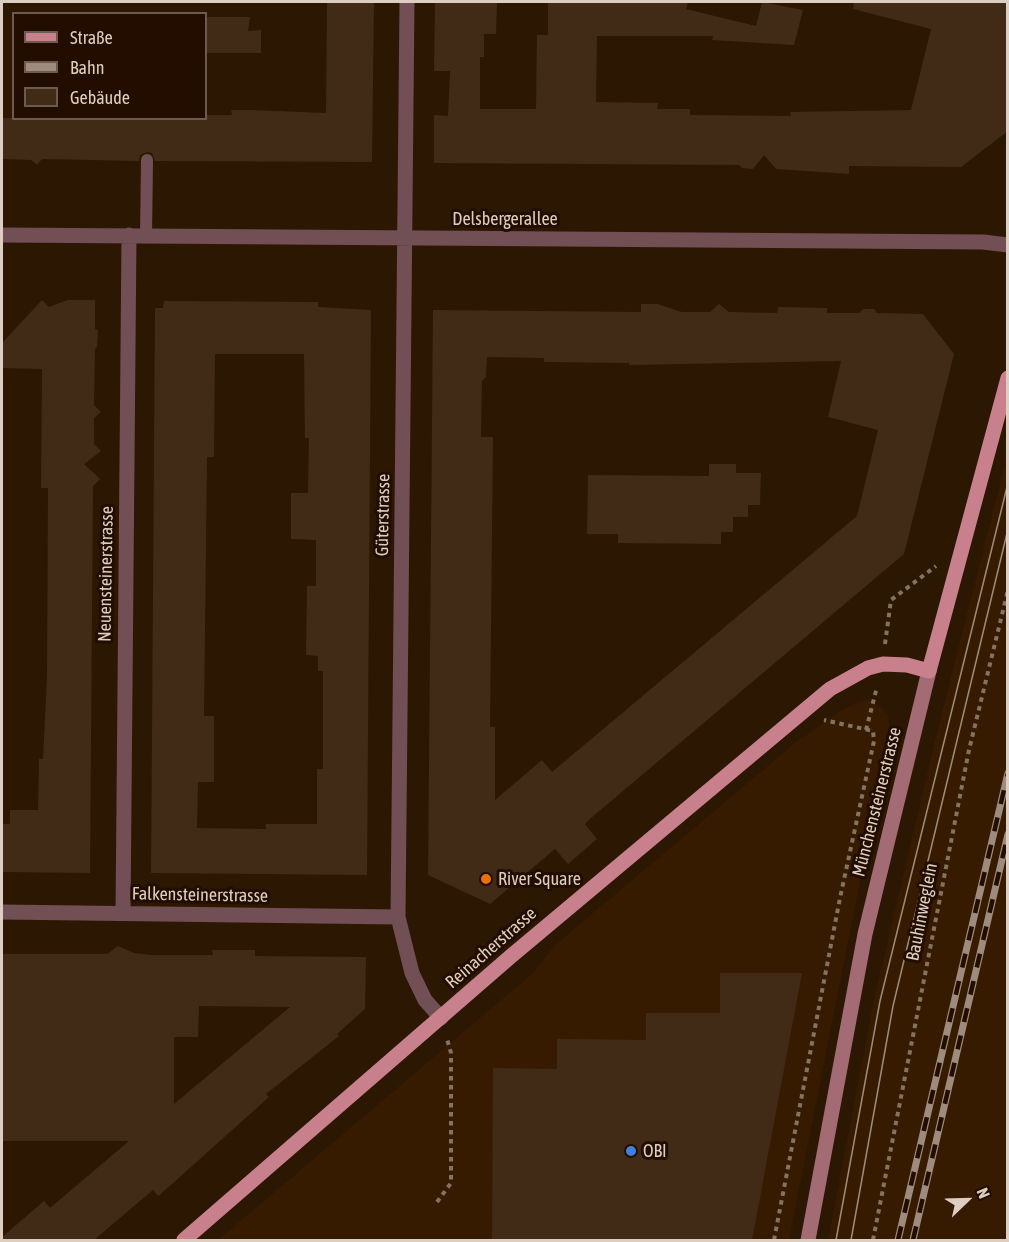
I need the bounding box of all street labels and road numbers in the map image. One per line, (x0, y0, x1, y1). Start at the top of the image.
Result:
street label: Delsbergerallee (452, 208, 558, 230)
street label: Güterstrasse (371, 474, 395, 556)
street label: Neuensteinerstrasse (94, 506, 118, 642)
street label: Münchensteinerstrasse (848, 725, 906, 879)
street label: Bauhinweglein (902, 861, 942, 963)
street label: Falkensteinerstrasse (132, 883, 268, 907)
street label: Reinacherstrasse (441, 903, 541, 993)

